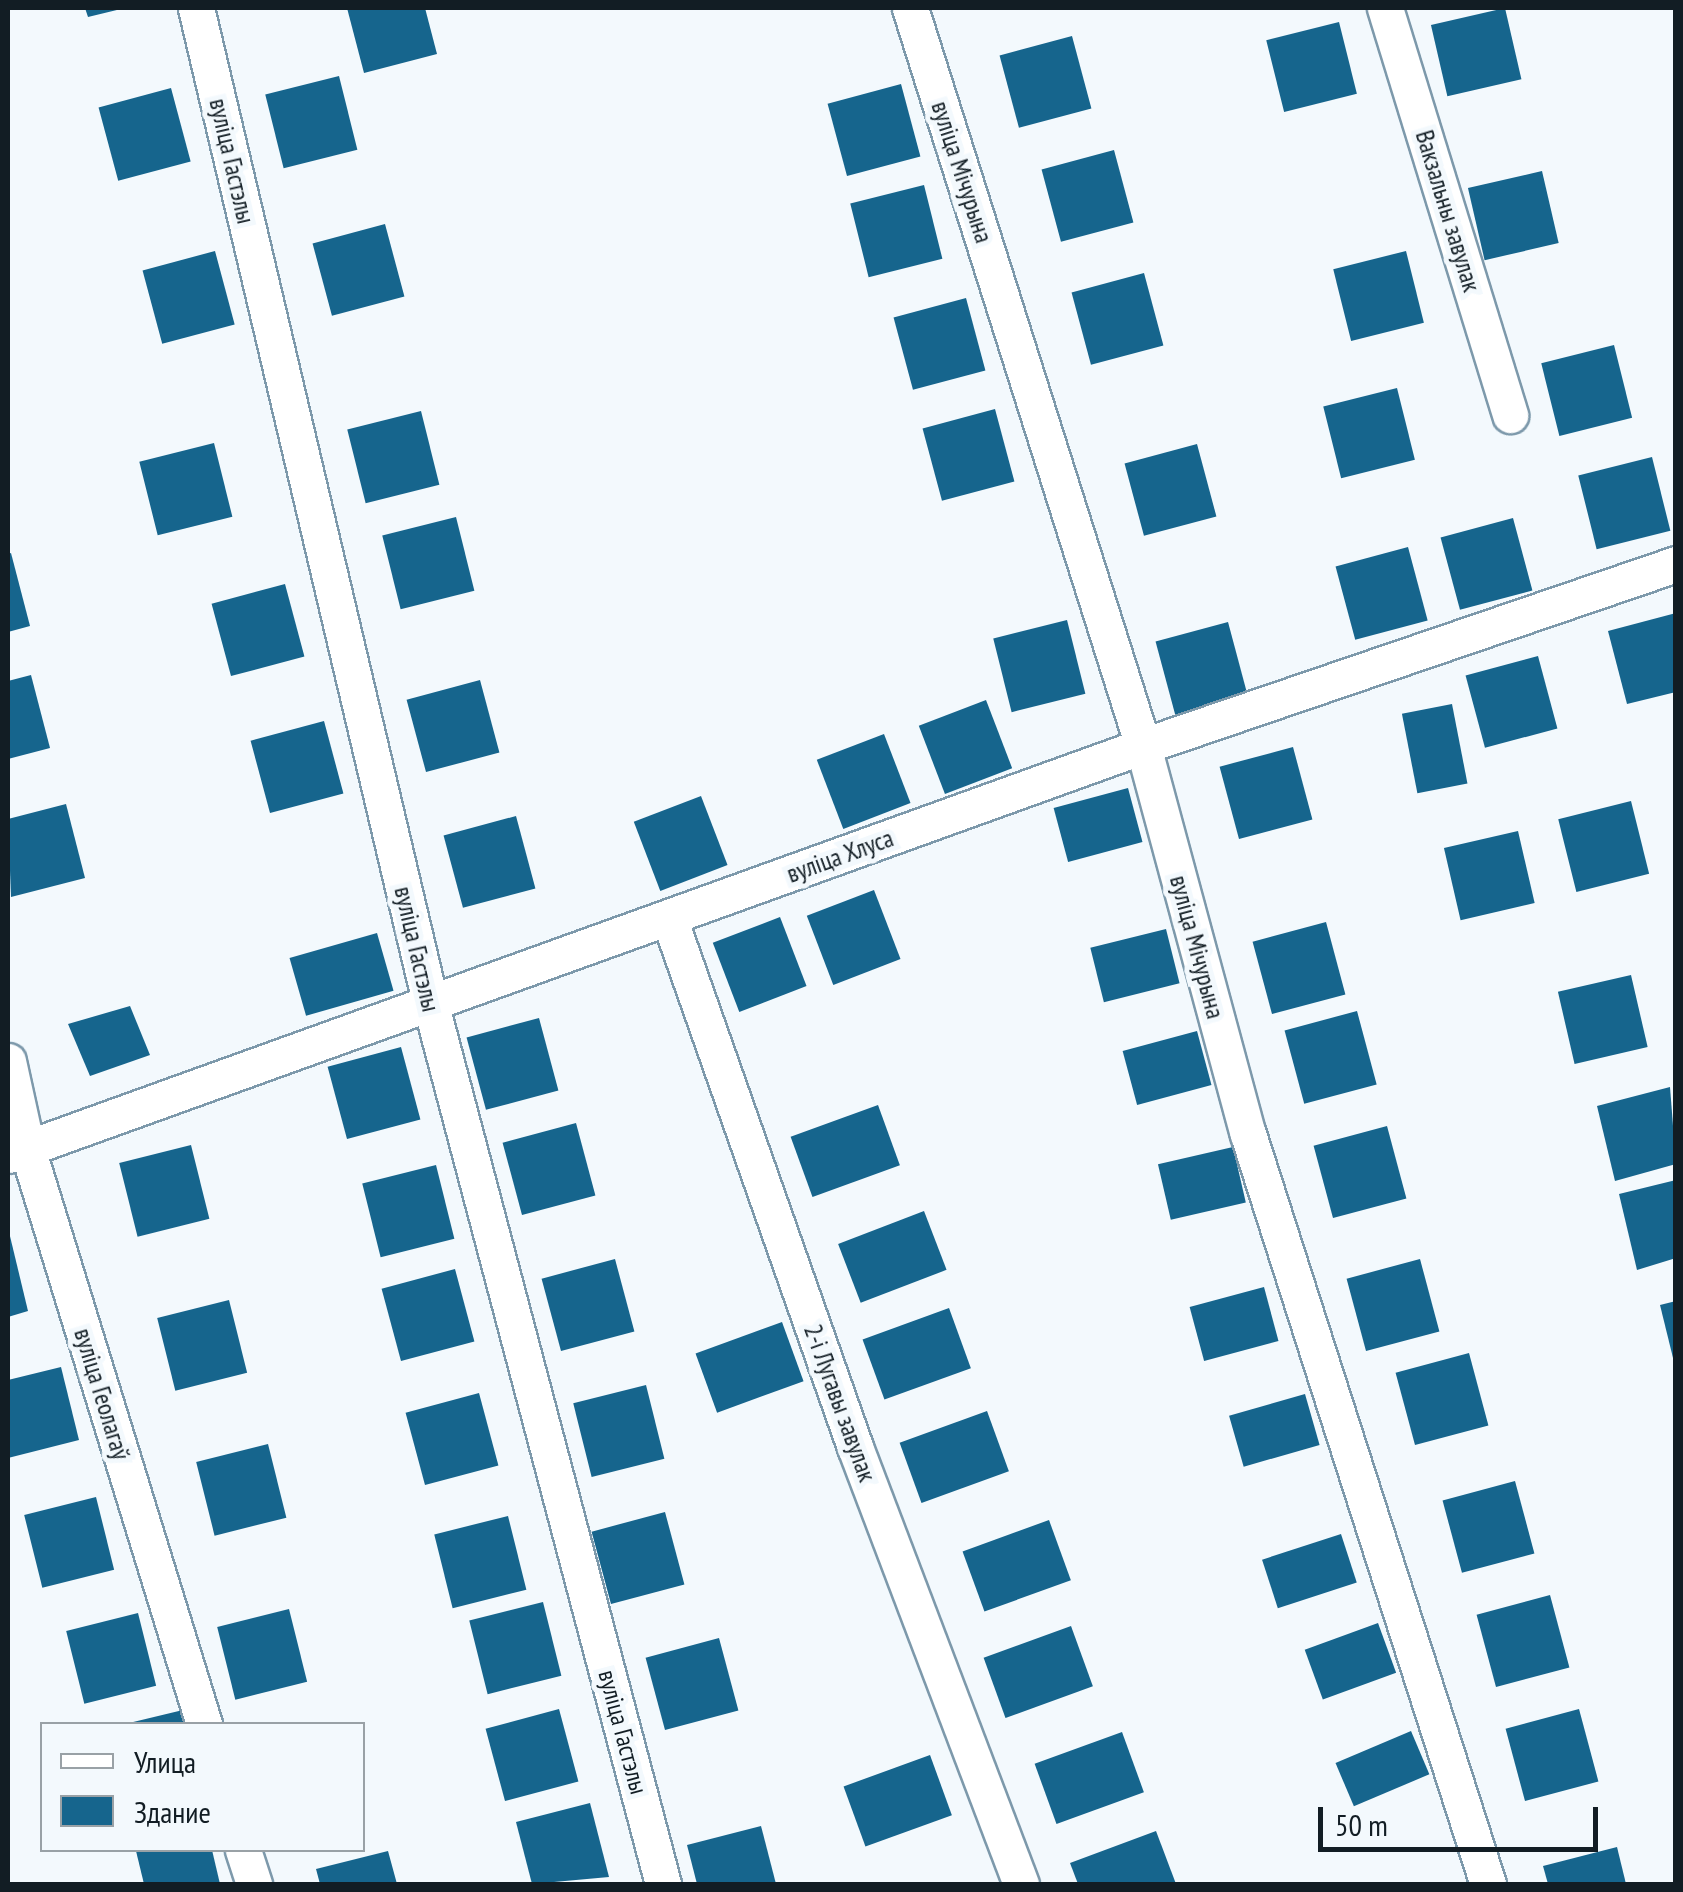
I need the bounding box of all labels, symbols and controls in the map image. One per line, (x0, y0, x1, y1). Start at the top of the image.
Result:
street label: вуліца Гастэлы (203, 96, 261, 226)
street label: вуліца Мічурына (925, 97, 999, 247)
street label: Вакзальны завулак (1409, 127, 1487, 295)
street label: вуліца Хлуса (782, 823, 898, 889)
street label: вуліца Мічурына (1163, 872, 1231, 1022)
street label: вуліца Гастэлы (388, 884, 446, 1014)
street label: 2-і Лугавы завулак (798, 1320, 882, 1486)
street label: вуліца Геолагаў (68, 1325, 136, 1463)
street label: вуліца Гастэлы (592, 1667, 654, 1797)
legend (40, 1722, 365, 1852)
text: Улица (134, 1742, 196, 1781)
scale bar (1323, 1787, 1603, 1849)
text: Здание (134, 1792, 211, 1831)
text: 50 m (1335, 1805, 1388, 1844)

